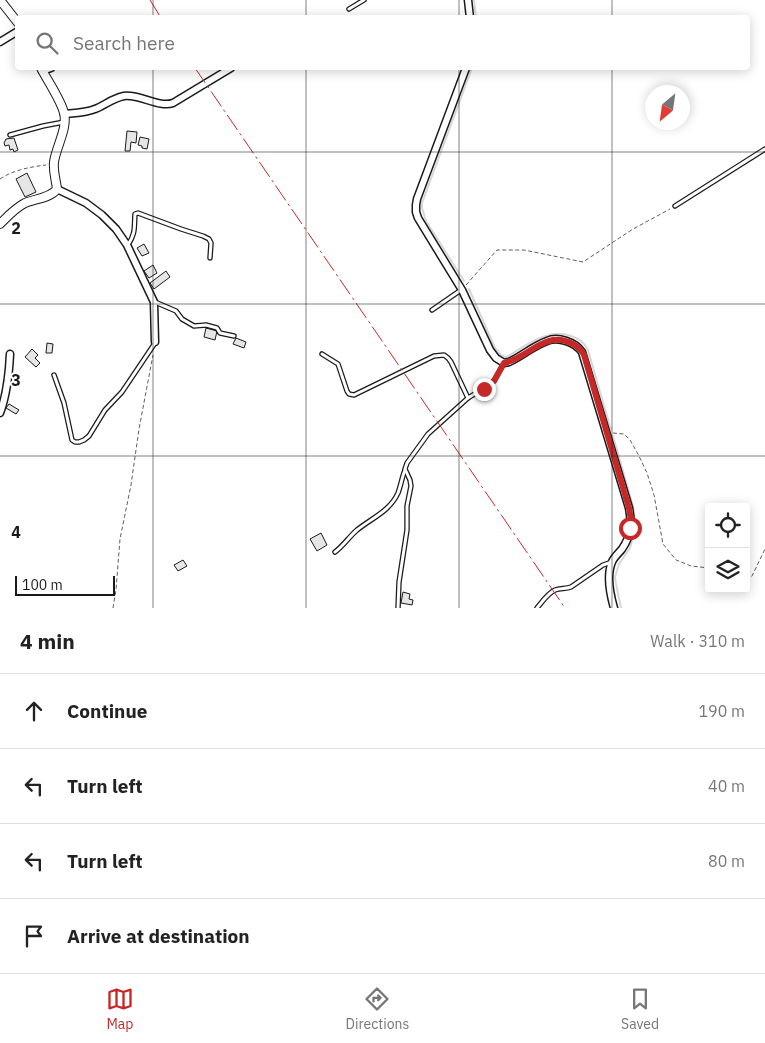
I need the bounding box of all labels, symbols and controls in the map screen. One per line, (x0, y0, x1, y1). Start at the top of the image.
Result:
search box (15, 15, 750, 70)
icon: search (33, 29, 61, 57)
text: Search here (73, 31, 175, 55)
north arrow (645, 85, 690, 130)
text: 2 (11, 218, 21, 238)
text: 3 (11, 370, 21, 390)
route end (473, 378, 496, 401)
map controls (705, 503, 750, 593)
button: locate (705, 503, 750, 548)
route start (619, 517, 642, 540)
text: 4 (11, 522, 21, 542)
button: layers (705, 548, 750, 593)
scale bar (15, 573, 115, 596)
text: 100 m (22, 576, 63, 594)
text: 4 min (20, 627, 75, 655)
text: Walk · 310 m (650, 631, 745, 651)
icon: ahead (20, 697, 48, 725)
text: Continue (67, 699, 147, 723)
text: 190 m (698, 701, 745, 721)
icon: left (20, 772, 48, 800)
text: Turn left (67, 774, 143, 798)
text: 40 m (708, 776, 745, 796)
icon: left (20, 847, 48, 875)
text: Turn left (67, 849, 143, 873)
text: 80 m (708, 851, 745, 871)
icon: arrive (20, 922, 48, 950)
text: Arrive at destination (67, 924, 250, 948)
tab: Map (106, 985, 134, 1033)
tab: Directions (346, 985, 409, 1033)
tab: Saved (621, 985, 659, 1033)

